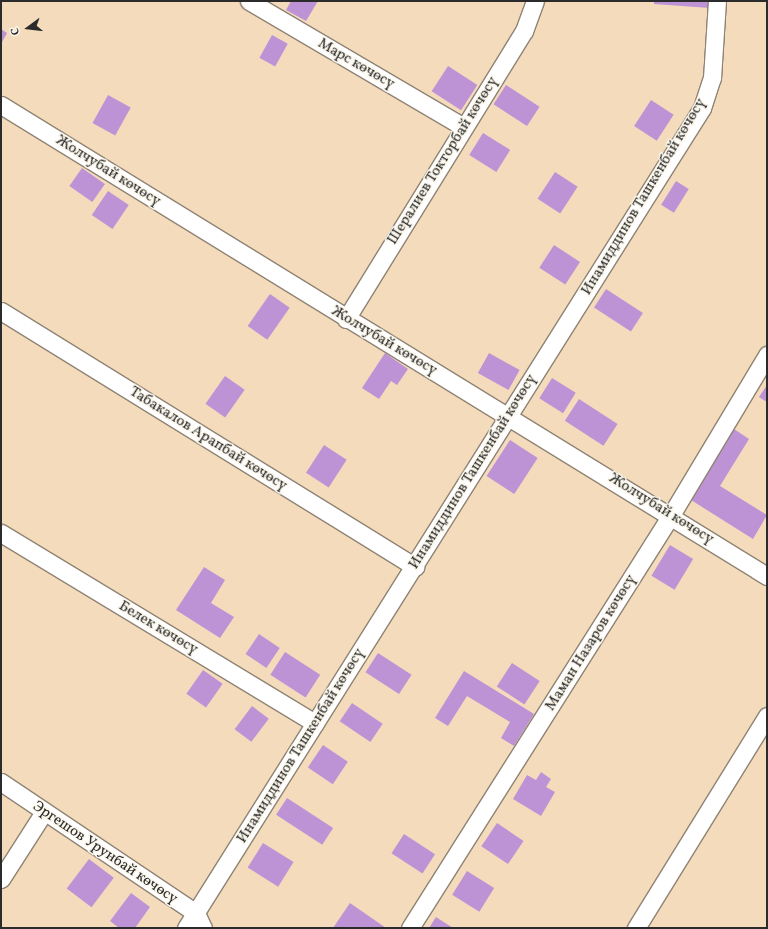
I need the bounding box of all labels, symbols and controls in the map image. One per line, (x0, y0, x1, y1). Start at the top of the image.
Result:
north arrow (8, 8, 48, 48)
text: С (8, 26, 24, 37)
street label: Марс көчөсү (314, 35, 398, 93)
street label: Шералиев Токторбай көчөсү (384, 74, 502, 248)
street label: Инамиддинов Ташкенбай көчөсү (578, 95, 710, 299)
street label: Жолчубай көчөсү (52, 132, 164, 210)
street label: Жолчубай көчөсү (328, 302, 440, 380)
street label: Инамиддинов Ташкенбай көчөсү (405, 371, 541, 573)
street label: Табакалов Арапбай көчөсү (126, 383, 290, 495)
street label: Жолчубай көчөсү (605, 470, 717, 548)
street label: Маман Назаров көчөсү (542, 572, 640, 714)
street label: Белек көчөсү (115, 597, 201, 659)
street label: Инамиддинов Ташкенбай көчөсү (233, 645, 369, 847)
street label: Эргешов Урунбай көчөсү (29, 798, 181, 908)

